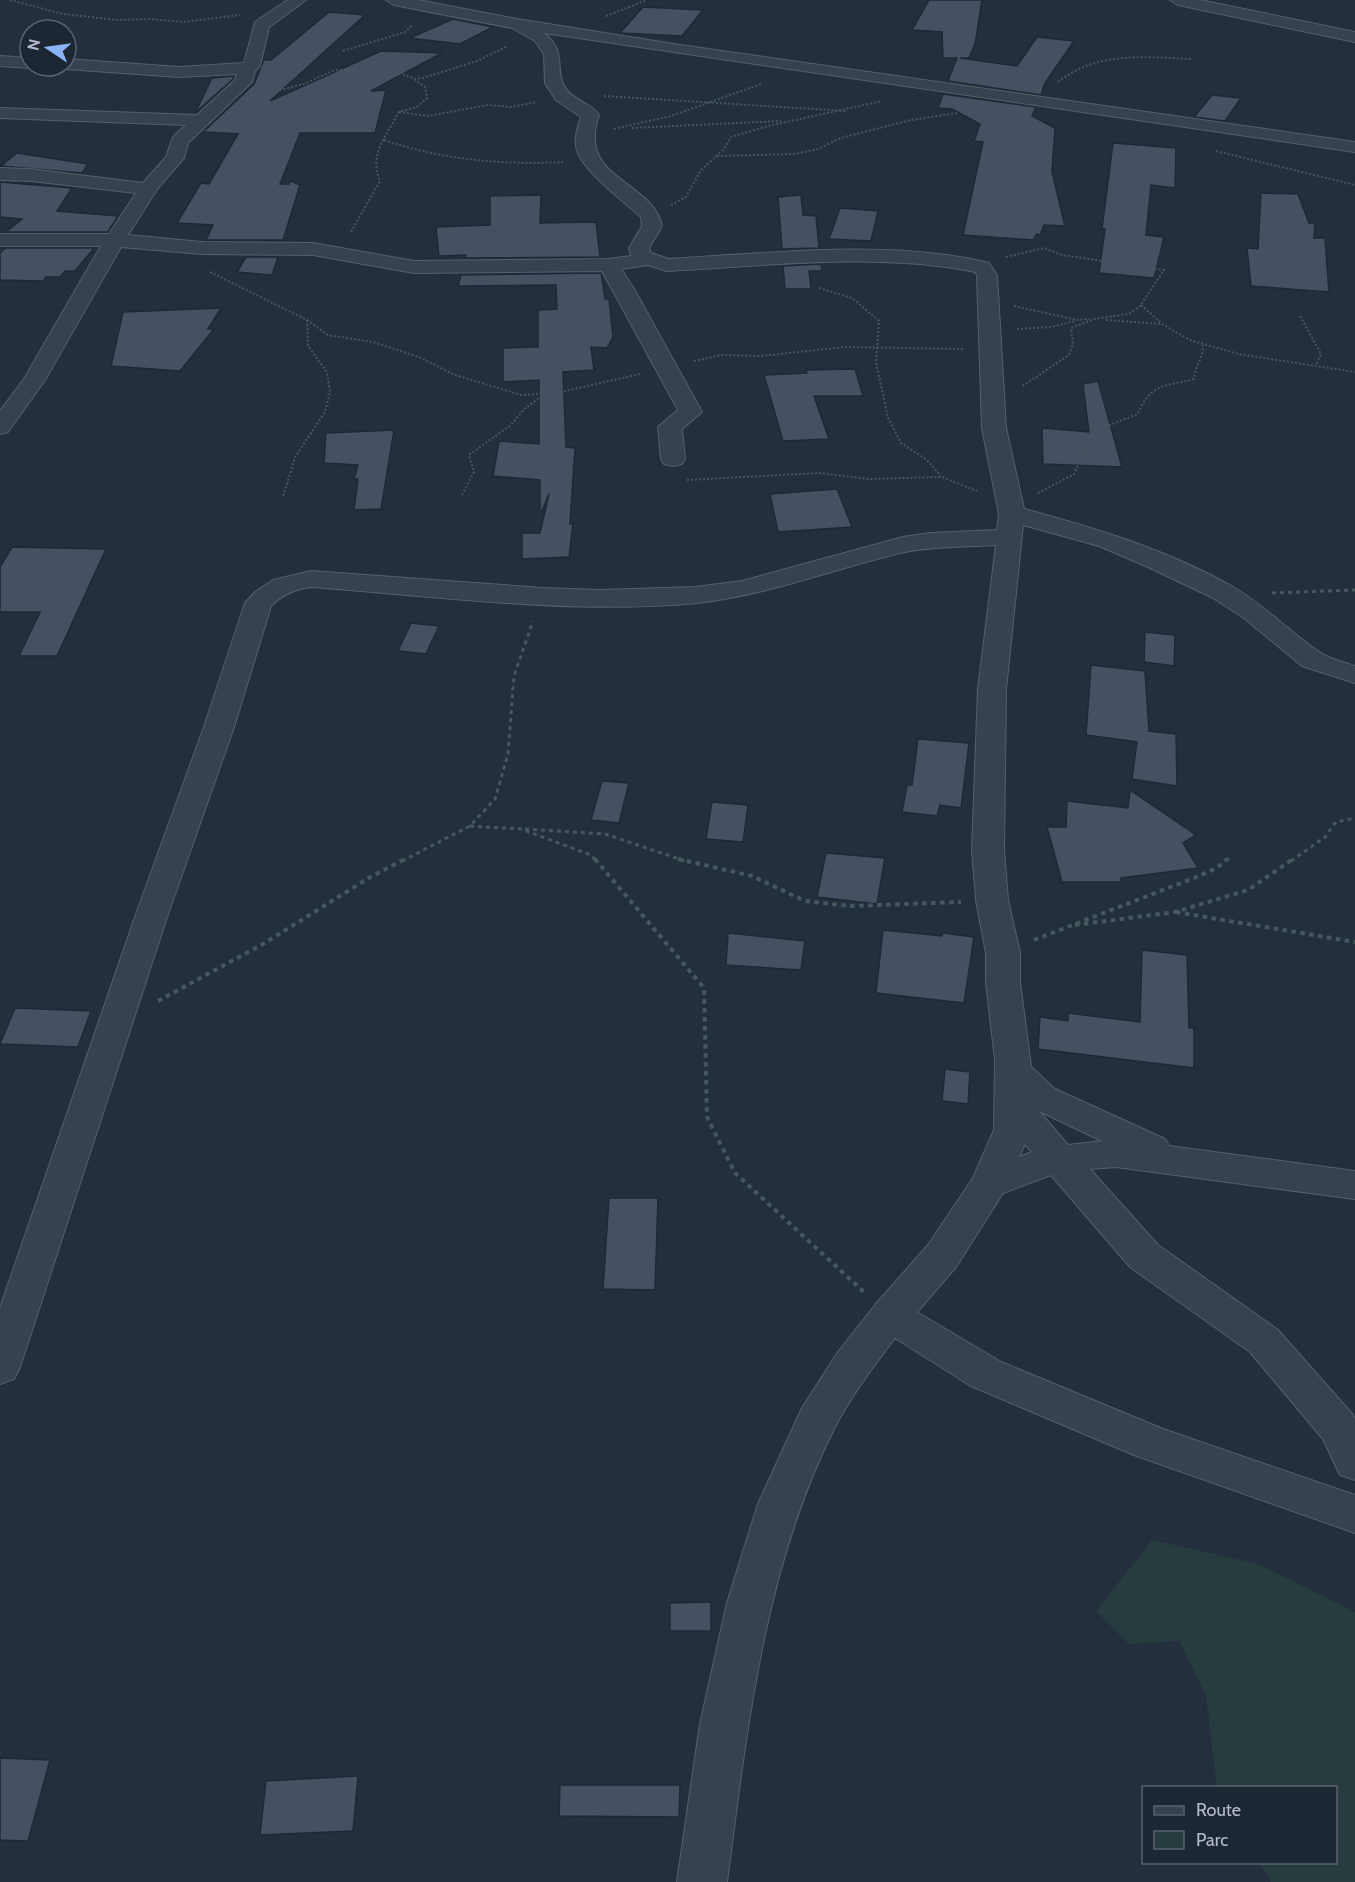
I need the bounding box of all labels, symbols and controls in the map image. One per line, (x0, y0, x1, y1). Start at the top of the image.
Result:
north arrow (18, 18, 78, 78)
text: N (23, 37, 44, 52)
legend (1142, 1786, 1337, 1864)
text: Route (1196, 1799, 1241, 1821)
text: Parc (1196, 1829, 1228, 1851)

